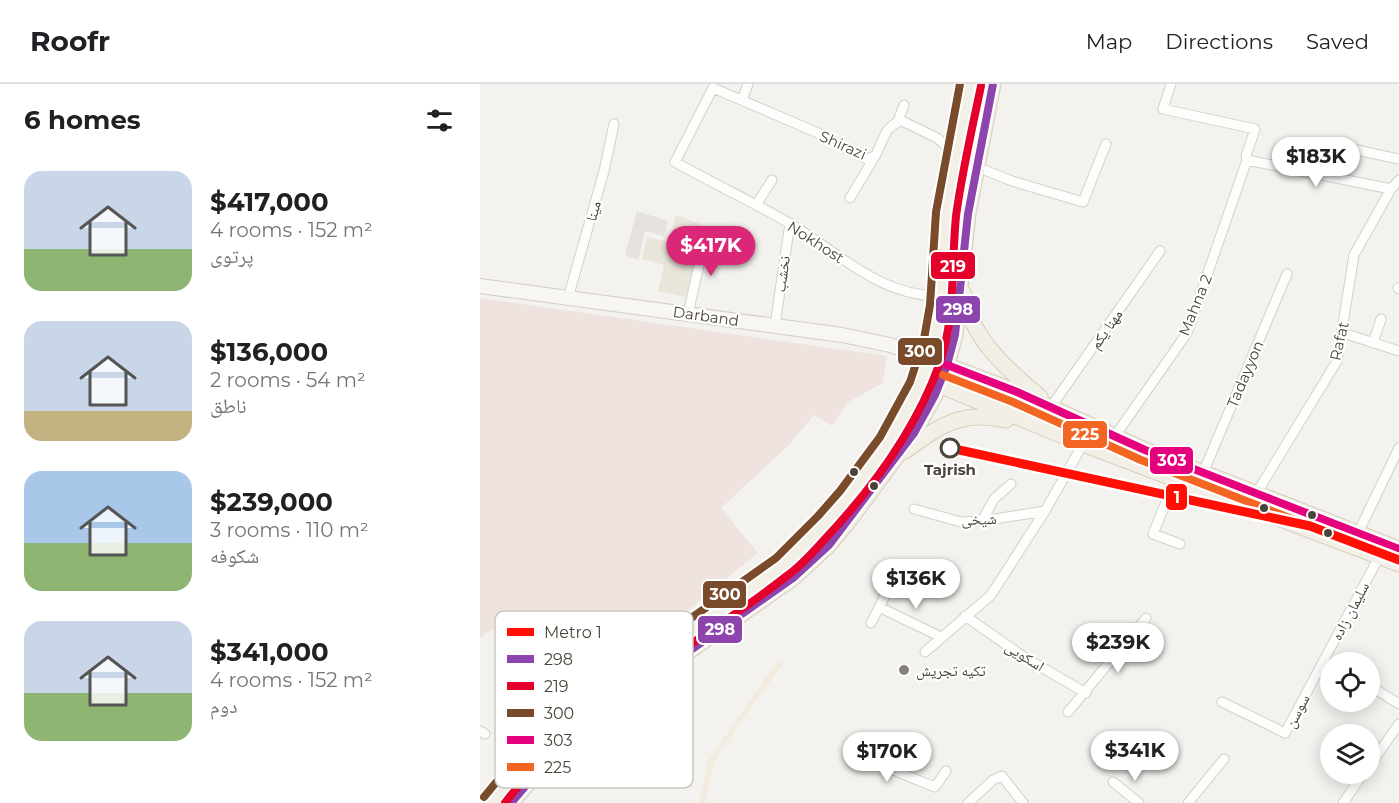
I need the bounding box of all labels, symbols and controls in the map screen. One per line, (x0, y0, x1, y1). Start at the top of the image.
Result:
text: Roofr (30, 24, 110, 58)
text: Map (1086, 29, 1132, 54)
text: Directions (1165, 29, 1273, 54)
text: Saved (1306, 29, 1369, 54)
text: 6 homes (24, 104, 141, 136)
icon: filters (423, 104, 456, 137)
street label: Shirazi (817, 126, 869, 164)
pin: $183K (1274, 137, 1358, 188)
text: $183K (1286, 144, 1346, 168)
text: $417,000 (210, 186, 329, 218)
icon: home (72, 195, 144, 267)
street label: مینا (581, 198, 605, 223)
street label: Nokhost (784, 217, 848, 267)
text: 4 rooms · 152 m² (210, 218, 373, 242)
pin: $417K (669, 226, 753, 277)
text: $417K (680, 233, 742, 257)
text: پرتوی (210, 244, 254, 268)
line badge: 219 (930, 251, 976, 280)
street label: نخشب (770, 255, 794, 293)
text: 219 (940, 257, 966, 276)
street label: Mahna 2 (1174, 271, 1216, 339)
line badge: 298 (935, 295, 981, 324)
text: 298 (943, 300, 973, 319)
street label: Darband (672, 302, 740, 330)
street label: مهنا یکم (1085, 305, 1127, 353)
street label: Rafat (1325, 320, 1353, 362)
text: $136,000 (210, 336, 328, 368)
line badge: 300 (897, 337, 943, 366)
street label: Tadayyon (1222, 337, 1268, 411)
text: 300 (903, 342, 936, 361)
icon: home (72, 345, 144, 417)
text: 2 rooms · 54 m² (210, 368, 366, 392)
text: ناطق (210, 394, 247, 418)
line badge: 225 (1062, 420, 1108, 449)
text: 225 (1071, 425, 1100, 444)
marker: Tajrish (940, 438, 960, 458)
line badge: 303 (1149, 446, 1194, 475)
text: 303 (1156, 451, 1187, 470)
place label: Tajrish (924, 460, 976, 479)
unlabelled marker (848, 466, 860, 478)
unlabelled marker (868, 480, 880, 492)
line badge: 1 (1165, 483, 1188, 511)
text: $239,000 (210, 486, 333, 518)
text: 1 (1174, 488, 1180, 507)
icon: home (72, 495, 144, 567)
unlabelled marker (1258, 502, 1270, 514)
street label: شیخی (961, 509, 997, 530)
unlabelled marker (1306, 509, 1318, 521)
text: 3 rooms · 110 m² (210, 518, 369, 542)
unlabelled marker (1322, 527, 1334, 539)
text: شکوفه (210, 544, 259, 568)
pin: $136K (874, 559, 958, 610)
text: $136K (886, 566, 946, 590)
street label: سلیمان زاده (1327, 578, 1374, 644)
line badge: 300 (702, 580, 747, 609)
text: 300 (708, 585, 741, 604)
legend (495, 611, 693, 788)
line badge: 298 (697, 615, 743, 644)
text: 298 (705, 620, 735, 639)
text: Metro 1 (544, 623, 602, 642)
pin: $239K (1076, 623, 1160, 674)
text: $239K (1086, 630, 1150, 654)
text: $341,000 (210, 636, 329, 668)
street label: اسکویی (1001, 637, 1048, 676)
icon: home (72, 645, 144, 717)
text: 298 (544, 650, 573, 669)
map controls (1320, 652, 1380, 784)
button: locate (1320, 652, 1380, 712)
place label: تکیه تجریش (916, 661, 986, 681)
marker: تکیه تجریش (897, 663, 911, 677)
text: 4 rooms · 152 m² (210, 668, 373, 692)
text: 219 (544, 677, 569, 696)
street label: سوسن (1280, 691, 1315, 732)
text: دوم (210, 694, 237, 718)
text: 300 (544, 704, 574, 723)
button: layers (1320, 724, 1380, 784)
text: 303 (544, 731, 572, 750)
pin: $341K (1093, 731, 1177, 782)
pin: $170K (845, 732, 929, 783)
text: $341K (1105, 738, 1165, 762)
text: $170K (857, 739, 917, 763)
text: 225 (544, 758, 571, 777)

